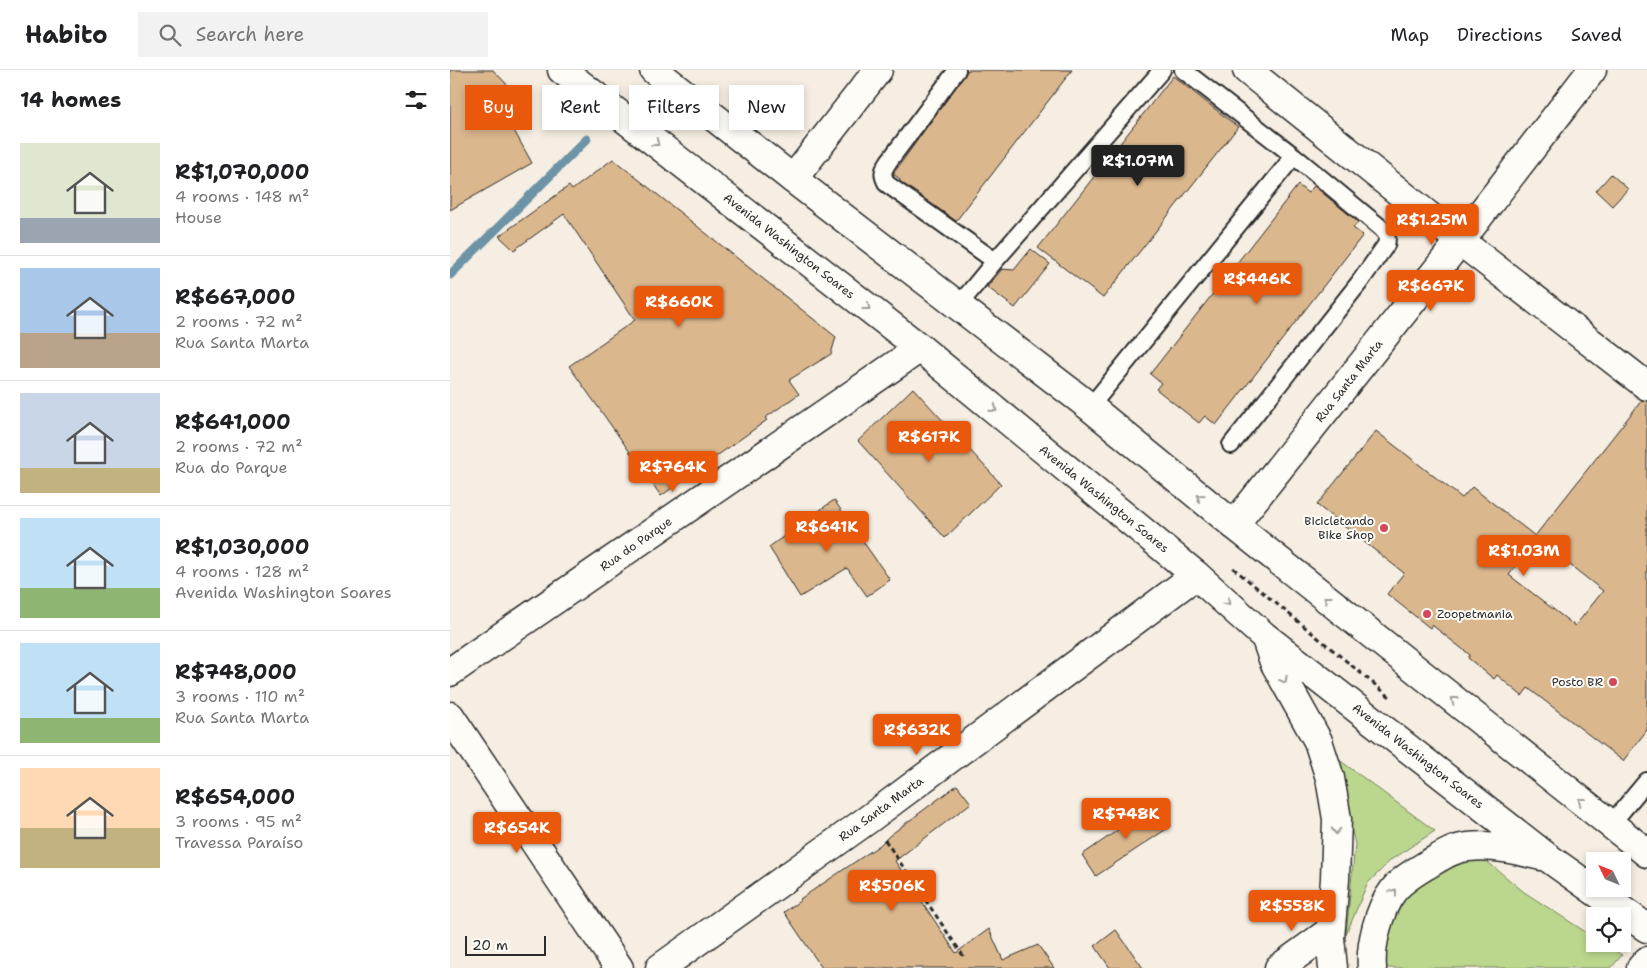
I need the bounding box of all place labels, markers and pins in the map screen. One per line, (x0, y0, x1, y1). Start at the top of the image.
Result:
pin: R$1.07M (1092, 144, 1184, 187)
pin: R$1.25M (1386, 204, 1478, 246)
pin: R$446K (1216, 262, 1298, 305)
pin: R$667K (1390, 270, 1472, 312)
pin: R$660K (638, 286, 720, 328)
pin: R$617K (888, 420, 970, 463)
pin: R$764K (632, 450, 714, 493)
pin: R$641K (786, 510, 868, 553)
place label: Bicicletando Bike Shop (1304, 513, 1374, 543)
marker: Bicicletando Bike Shop (1378, 522, 1390, 534)
pin: R$1.03M (1478, 534, 1570, 577)
place label: Zoopetmania (1437, 606, 1513, 622)
marker: Zoopetmania (1421, 608, 1433, 620)
place label: Posto BR (1552, 674, 1603, 690)
marker: Posto BR (1607, 676, 1619, 688)
pin: R$632K (876, 714, 958, 756)
pin: R$748K (1085, 798, 1167, 840)
pin: R$654K (476, 812, 558, 854)
pin: R$506K (851, 870, 933, 912)
pin: R$558K (1251, 890, 1333, 932)

